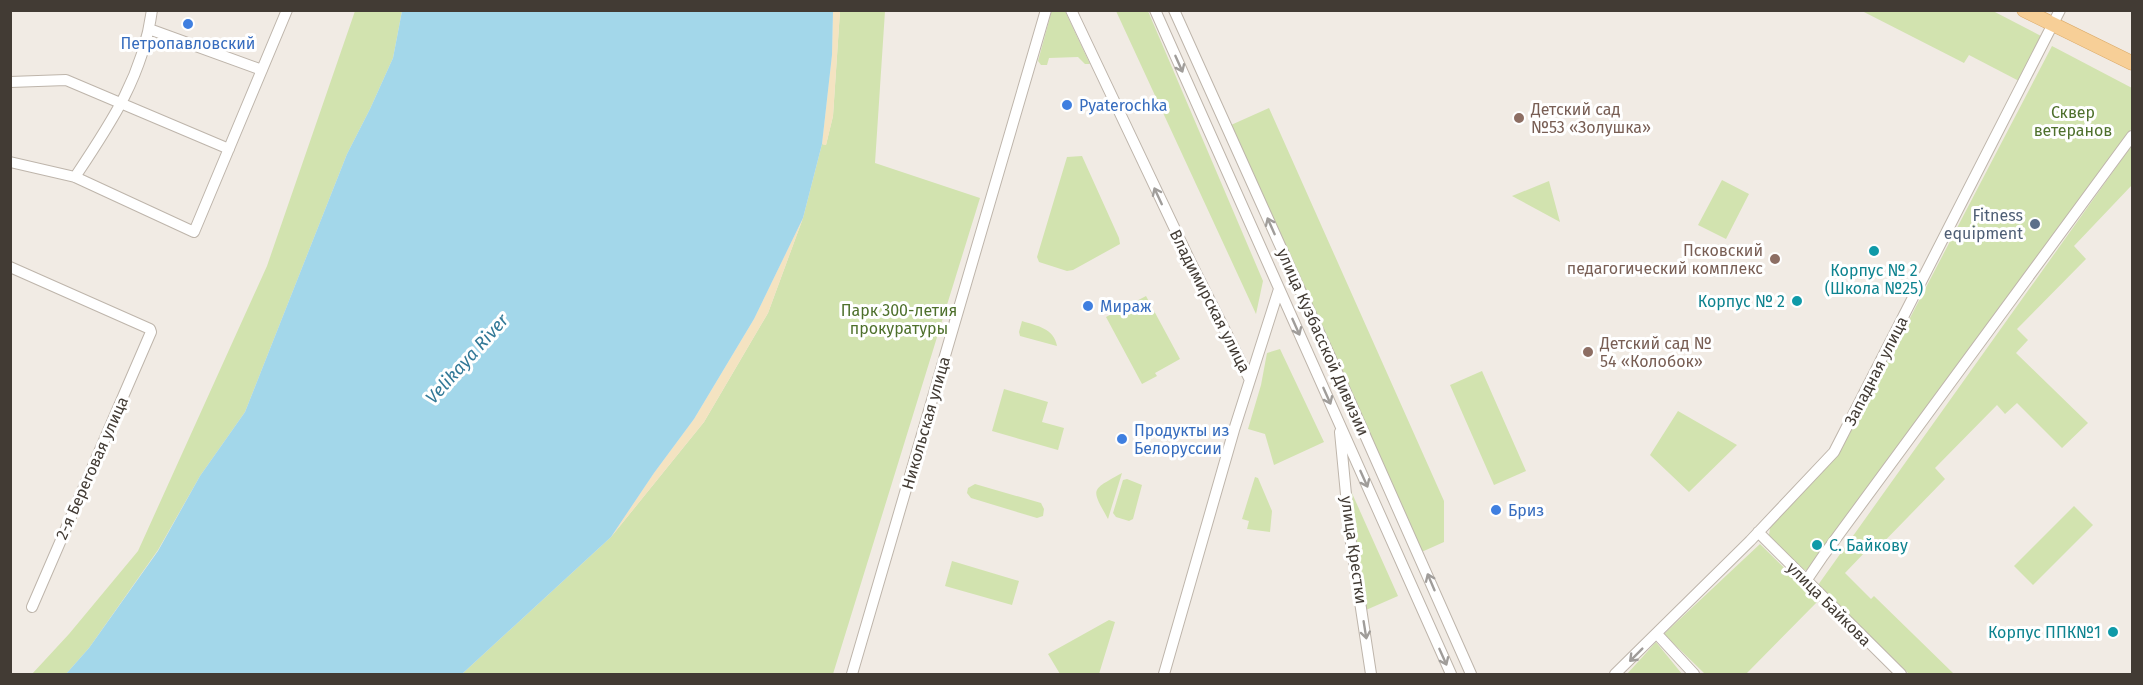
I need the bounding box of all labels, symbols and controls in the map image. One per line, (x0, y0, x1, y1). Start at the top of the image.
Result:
marker: Петропавловский (181, 17, 195, 31)
place label: Петропавловский (121, 34, 255, 53)
one-way arrow (1174, 54, 1185, 73)
place label: Pyaterochka (1079, 96, 1168, 115)
marker: Pyaterochka (1060, 98, 1074, 112)
place label: Детский сад №53 «Золушка» (1530, 100, 1651, 137)
park label: Сквер ветеранов (2034, 103, 2112, 140)
marker: Детский сад №53 «Золушка» (1512, 111, 1526, 125)
one-way arrow (1152, 187, 1164, 205)
place label: Fitness equipment (1944, 206, 2023, 243)
one-way arrow (1264, 217, 1275, 235)
marker: Fitness equipment (2028, 217, 2042, 231)
street label: Владимирская улица (1166, 226, 1254, 376)
place label: Псковский педагогический комплекс (1567, 241, 1763, 278)
marker: Корпус № 2 (Школа №25) (1867, 244, 1881, 258)
street label: улица Кузбасской Дивизии (1273, 245, 1373, 439)
marker: Псковский педагогический комплекс (1768, 252, 1782, 266)
place label: Корпус № 2 (Школа №25) (1825, 261, 1923, 298)
place label: Корпус № 2 (1698, 292, 1785, 311)
marker: Корпус № 2 (1790, 294, 1804, 308)
place label: Мираж (1100, 297, 1152, 316)
marker: Мираж (1081, 299, 1095, 313)
park label: Парк 300-летия прокуратуры (841, 301, 957, 338)
water label: Velikaya River (421, 309, 514, 408)
street label: Западная улица (1840, 313, 1912, 429)
one-way arrow (1291, 317, 1302, 336)
place label: Детский сад № 54 «Колобок» (1599, 334, 1712, 371)
marker: Детский сад № 54 «Колобок» (1581, 345, 1595, 359)
street label: Никольская улица (898, 354, 954, 492)
one-way arrow (1321, 386, 1333, 404)
street label: 2-я Береговая улица (52, 394, 132, 542)
place label: Продукты из Белоруссии (1134, 421, 1229, 458)
marker: Продукты из Белоруссии (1115, 432, 1129, 446)
one-way arrow (1358, 470, 1370, 488)
street label: улица Крестки (1337, 495, 1371, 605)
place label: Бриз (1508, 501, 1544, 520)
marker: Бриз (1489, 503, 1503, 517)
place label: С. Байкову (1829, 536, 1908, 555)
marker: С. Байкову (1810, 538, 1824, 552)
street label: улица Байкова (1783, 558, 1875, 650)
one-way arrow (1425, 574, 1436, 592)
one-way arrow (1359, 619, 1370, 639)
place label: Корпус ППК№1 (1988, 623, 2101, 642)
marker: Корпус ППК№1 (2106, 625, 2120, 639)
one-way arrow (1628, 647, 1643, 662)
one-way arrow (1438, 648, 1450, 666)

